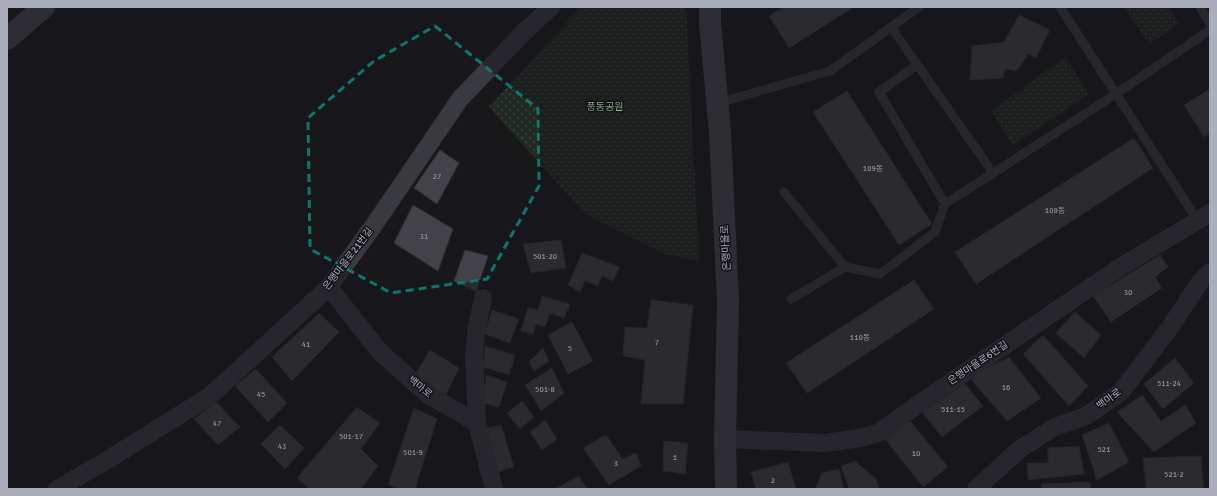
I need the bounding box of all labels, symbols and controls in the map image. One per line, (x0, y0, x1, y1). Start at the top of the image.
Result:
park label: 풍동공원 (587, 101, 623, 113)
house number: 109동 (863, 163, 883, 173)
house number: 27 (433, 171, 441, 181)
house number: 108동 (1045, 205, 1065, 215)
street label: 은행마을로21번길 (321, 225, 375, 293)
street label: 은행마을로 (719, 225, 733, 271)
house number: 31 (420, 231, 428, 241)
house number: 501-20 (533, 251, 557, 261)
house number: 30 (1124, 287, 1132, 297)
house number: 110동 (850, 332, 870, 342)
house number: 7 (655, 337, 659, 347)
house number: 41 (302, 339, 310, 349)
street label: 은행마을로6번길 (946, 339, 1010, 387)
house number: 5 (568, 343, 572, 353)
street label: 백마로 (405, 374, 435, 400)
house number: 511-24 (1157, 378, 1182, 388)
house number: 16 (1002, 382, 1010, 392)
house number: 501-8 (535, 384, 555, 394)
street label: 백마로 (1094, 386, 1124, 412)
house number: 45 (257, 389, 265, 399)
house number: 511-15 (941, 404, 965, 414)
house number: 47 (213, 418, 221, 428)
house number: 501-17 (339, 431, 363, 441)
house number: 43 (278, 441, 286, 451)
house number: 521 (1098, 444, 1110, 454)
house number: 501-9 (403, 447, 423, 457)
house number: 10 (912, 448, 920, 458)
house number: 1 (673, 452, 677, 462)
house number: 3 (614, 458, 618, 468)
house number: 521-2 (1164, 469, 1184, 479)
house number: 2 (771, 475, 775, 485)

